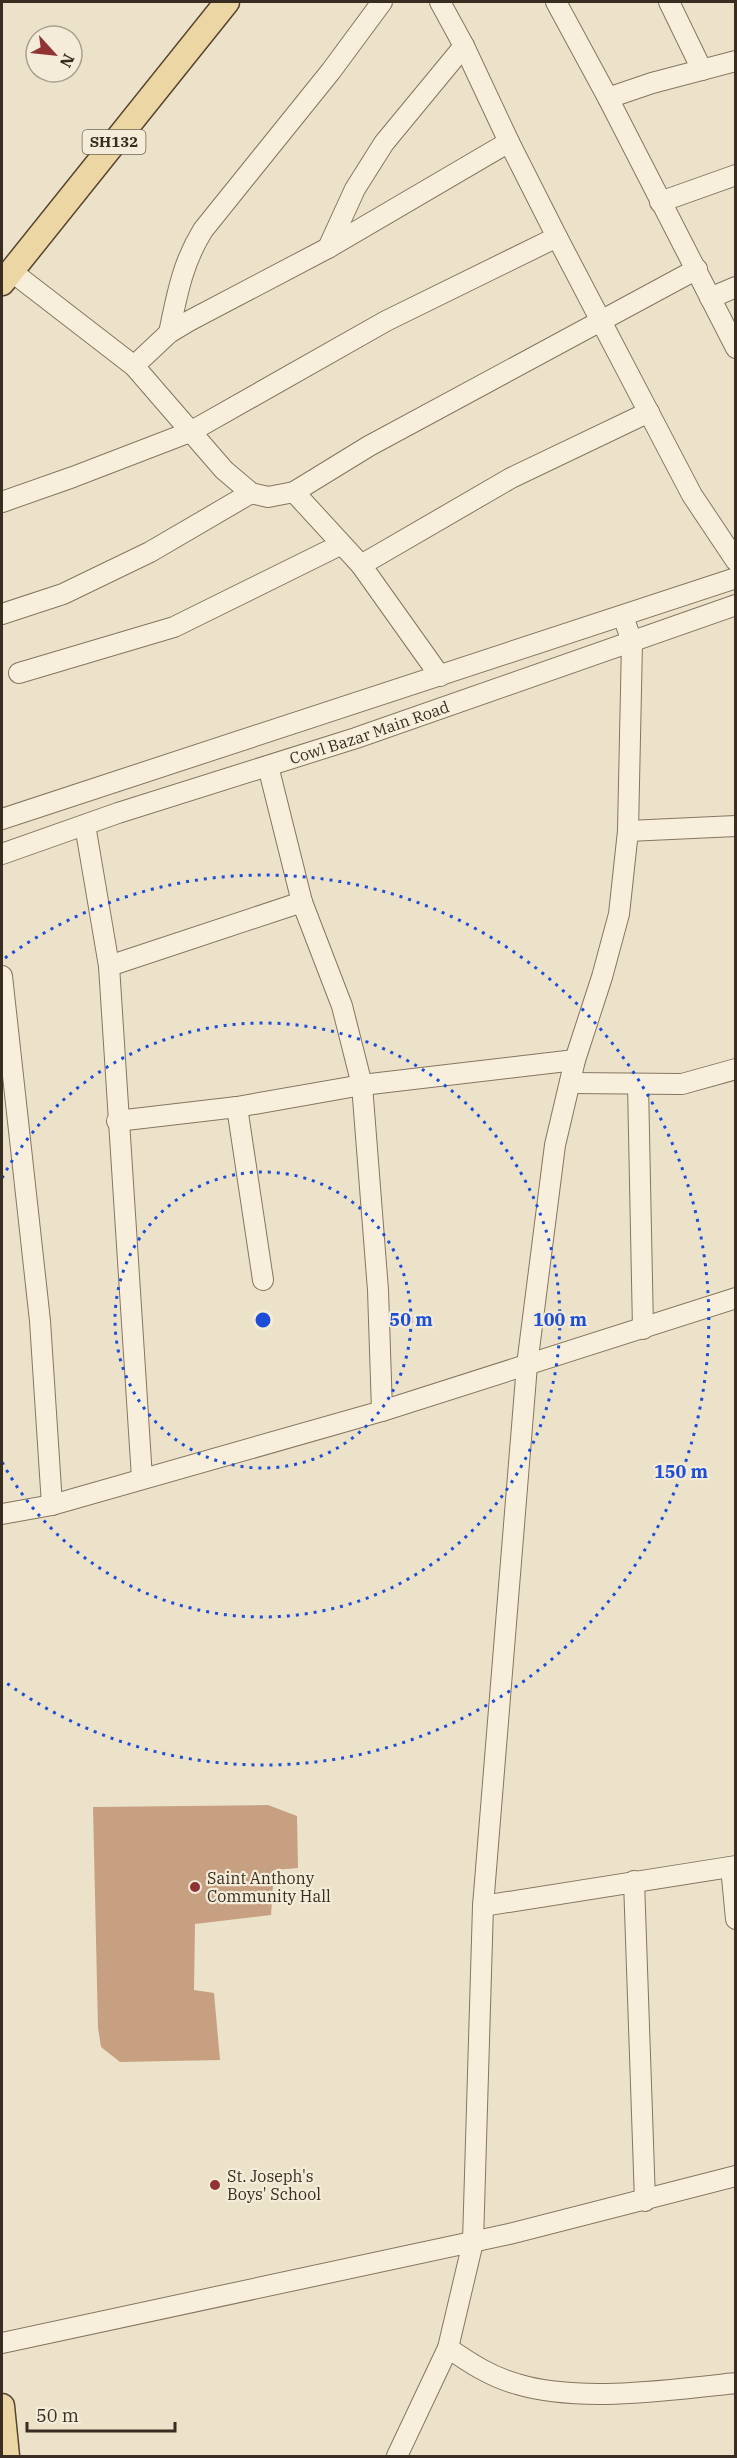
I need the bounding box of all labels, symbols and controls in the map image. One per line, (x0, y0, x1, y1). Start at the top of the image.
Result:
north arrow (24, 24, 84, 84)
text: N (56, 51, 79, 71)
road number: SH132 (82, 130, 146, 154)
street label: Cowl Bazar Main Road (287, 696, 452, 768)
text: 50 m (389, 1308, 433, 1331)
text: 100 m (533, 1308, 588, 1331)
centre of rings (253, 1310, 273, 1330)
text: 150 m (654, 1460, 709, 1483)
place label: Saint Anthony Community Hall (207, 1868, 331, 1906)
marker: Saint Anthony Community Hall (188, 1880, 202, 1894)
place label: St. Joseph's Boys' School (227, 2166, 321, 2204)
marker: St. Joseph's Boys' School (208, 2178, 222, 2192)
scale bar (27, 2395, 176, 2433)
text: 50 m (36, 2404, 79, 2427)

